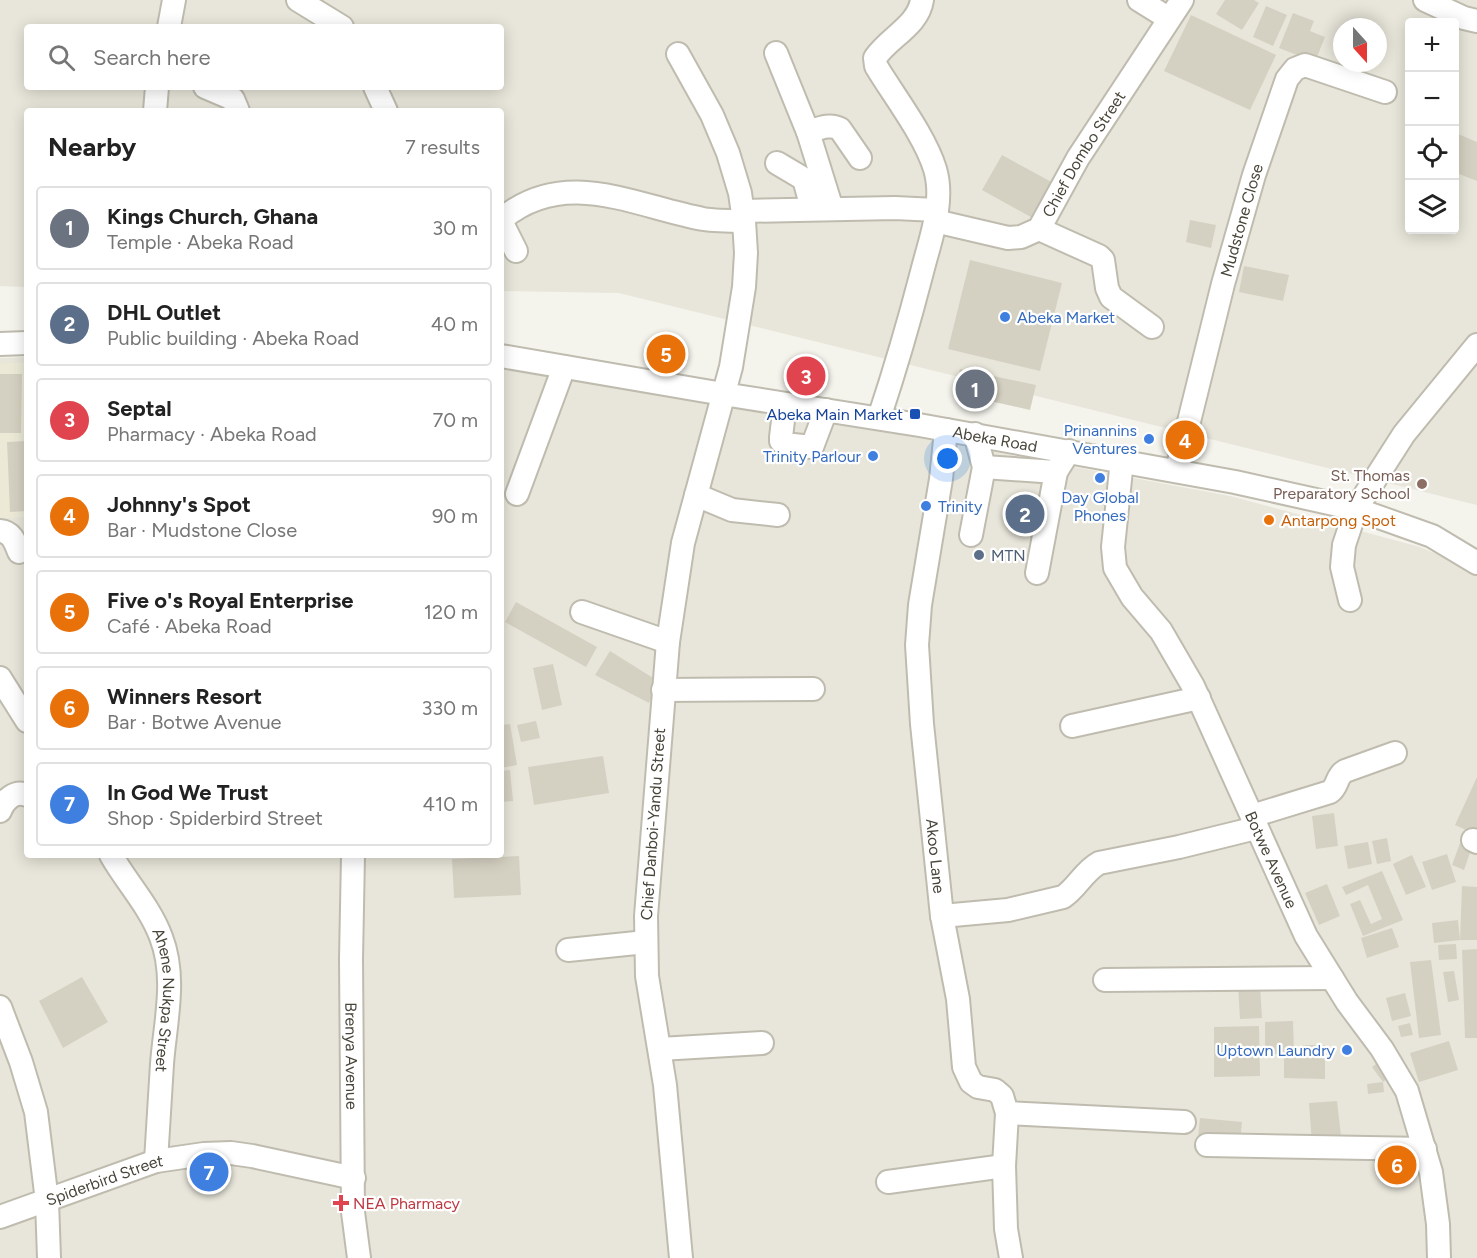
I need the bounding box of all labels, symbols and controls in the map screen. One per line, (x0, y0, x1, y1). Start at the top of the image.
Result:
north arrow (1333, 18, 1387, 72)
map controls (1405, 18, 1459, 234)
button: + (1405, 18, 1459, 72)
search box (24, 24, 504, 90)
icon: search (45, 41, 78, 74)
text: Search here (93, 44, 211, 71)
button: − (1405, 72, 1459, 126)
street label: Chief Dombo Street (1038, 87, 1129, 220)
button: locate (1405, 126, 1459, 180)
text: Nearby (48, 131, 136, 163)
text: 7 results (405, 135, 480, 159)
street label: Mudstone Close (1216, 161, 1267, 279)
button: layers (1405, 180, 1459, 234)
text: Kings Church, Ghana (107, 203, 318, 230)
text: 1 (65, 216, 74, 240)
text: 30 m (432, 216, 478, 240)
text: Temple · Abeka Road (107, 230, 294, 254)
text: DHL Outlet (107, 299, 221, 326)
place label: Abeka Market (1017, 308, 1115, 327)
marker: Abeka Market (998, 310, 1012, 324)
text: 2 (64, 312, 75, 336)
text: 40 m (431, 312, 478, 336)
text: Public building · Abeka Road (107, 326, 359, 350)
pin: 5 (646, 332, 686, 376)
pin: 3 (786, 354, 826, 398)
pin: 1 (956, 366, 994, 412)
text: Septal (107, 395, 172, 422)
place label: Abeka Main Market (767, 405, 903, 424)
marker: Abeka Main Market (908, 407, 922, 421)
text: 3 (64, 408, 75, 432)
text: 70 m (432, 408, 478, 432)
pin: 4 (1166, 418, 1204, 462)
place label: Prinannins Ventures (1064, 421, 1137, 458)
text: Pharmacy · Abeka Road (107, 422, 317, 446)
street label: Abeka Road (951, 422, 1039, 456)
marker: Prinannins Ventures (1142, 432, 1156, 446)
your location (933, 444, 962, 473)
place label: Trinity Parlour (763, 447, 862, 466)
marker: Trinity Parlour (866, 449, 880, 463)
place label: St. Thomas Preparatory School (1273, 466, 1410, 503)
marker: Day Global Phones (1093, 471, 1107, 485)
marker: St. Thomas Preparatory School (1415, 477, 1429, 491)
place label: Day Global Phones (1061, 488, 1139, 525)
text: Johnny's Spot (107, 491, 251, 518)
pin: 2 (1006, 492, 1044, 536)
place label: Trinity (938, 497, 983, 516)
marker: Trinity (919, 499, 933, 513)
text: 4 (63, 504, 76, 528)
text: 90 m (432, 504, 478, 528)
place label: Antarpong Spot (1281, 511, 1396, 530)
marker: Antarpong Spot (1262, 513, 1276, 527)
text: Bar · Mudstone Close (107, 518, 297, 542)
place label: MTN (991, 546, 1026, 565)
marker: MTN (972, 548, 986, 562)
text: Five o's Royal Enterprise (107, 587, 354, 614)
text: 5 (64, 600, 75, 624)
text: 120 m (424, 600, 478, 624)
text: Café · Abeka Road (107, 614, 272, 638)
text: Winners Resort (107, 683, 262, 710)
text: 6 (64, 696, 75, 720)
text: 330 m (421, 696, 478, 720)
text: Bar · Botwe Avenue (107, 710, 281, 734)
street label: Chief Danboi-Yandu Street (637, 727, 669, 921)
text: In God We Trust (107, 779, 269, 806)
text: 7 (64, 792, 75, 816)
text: 410 m (423, 792, 478, 816)
text: Shop · Spiderbird Street (107, 806, 323, 830)
street label: Botwe Avenue (1241, 808, 1302, 911)
street label: Akoo Lane (922, 818, 949, 895)
street label: Ahene Nukpa Street (149, 925, 179, 1073)
street label: Brenya Avenue (342, 1002, 362, 1110)
place label: Uptown Laundry (1216, 1041, 1336, 1060)
marker: Uptown Laundry (1340, 1043, 1354, 1057)
pin: 6 (1378, 1142, 1416, 1188)
pin: 7 (190, 1150, 228, 1194)
street label: Spiderbird Street (43, 1151, 164, 1209)
place label: NEA Pharmacy (353, 1194, 461, 1213)
marker: NEA Pharmacy (334, 1196, 348, 1210)

